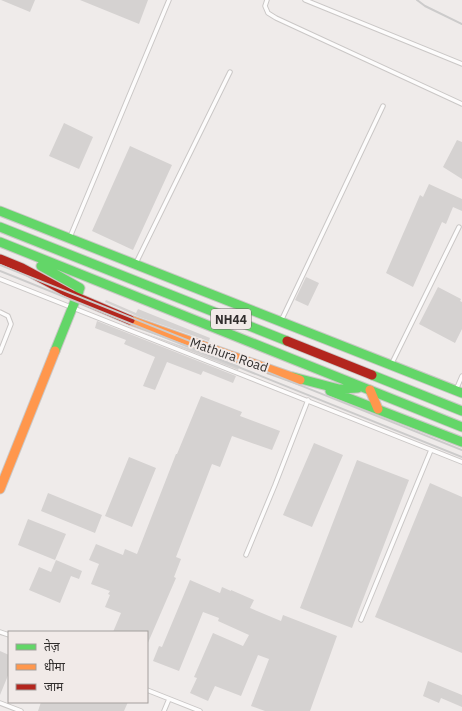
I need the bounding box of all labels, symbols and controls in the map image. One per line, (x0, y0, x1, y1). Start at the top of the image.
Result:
road number: NH44 (211, 309, 251, 329)
street label: Mathura Road (188, 334, 270, 376)
legend (8, 631, 148, 703)
text: तेज़ (44, 639, 61, 654)
text: धीमा (44, 659, 66, 674)
text: जाम (44, 679, 64, 694)

